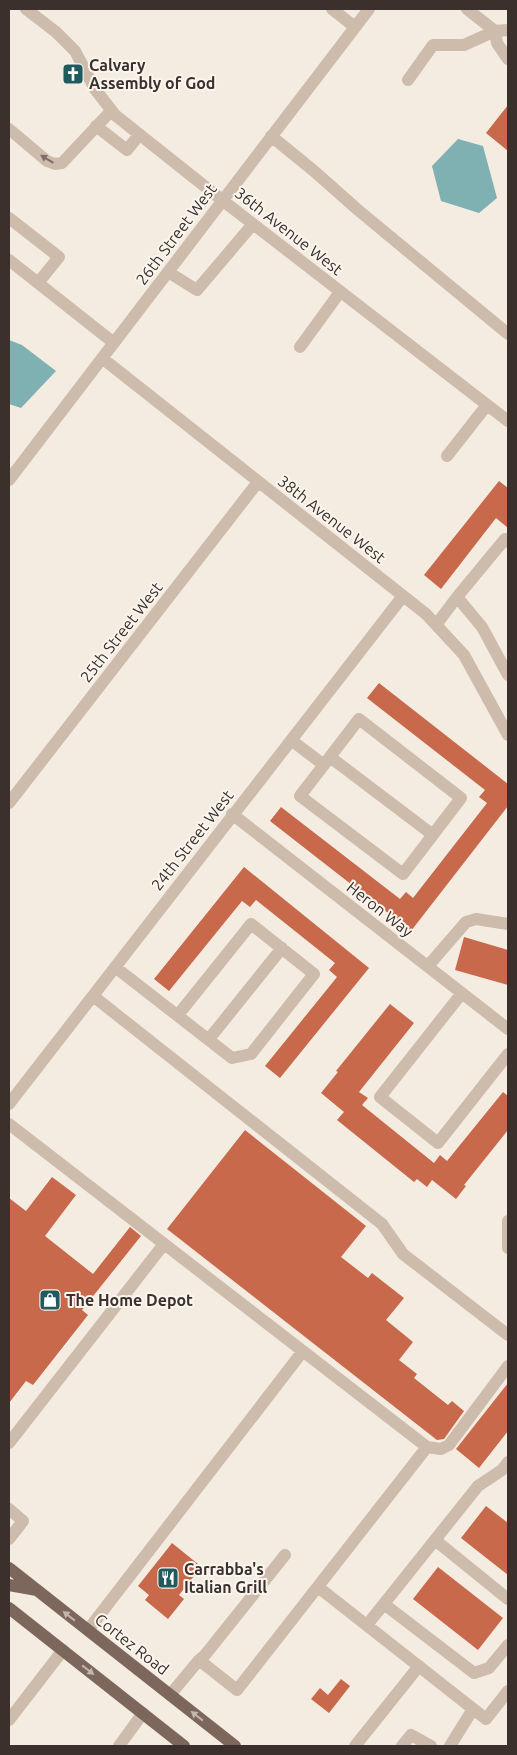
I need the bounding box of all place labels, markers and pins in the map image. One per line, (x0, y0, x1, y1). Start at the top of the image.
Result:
place label: Calvary Assembly of God (89, 56, 215, 92)
church icon: Calvary Assembly of God (61, 62, 85, 86)
shop icon: The Home Depot (38, 1288, 62, 1312)
place label: The Home Depot (66, 1291, 193, 1309)
place label: Carrabba's Italian Grill (184, 1560, 267, 1596)
restaurant icon: Carrabba's Italian Grill (156, 1566, 180, 1590)

